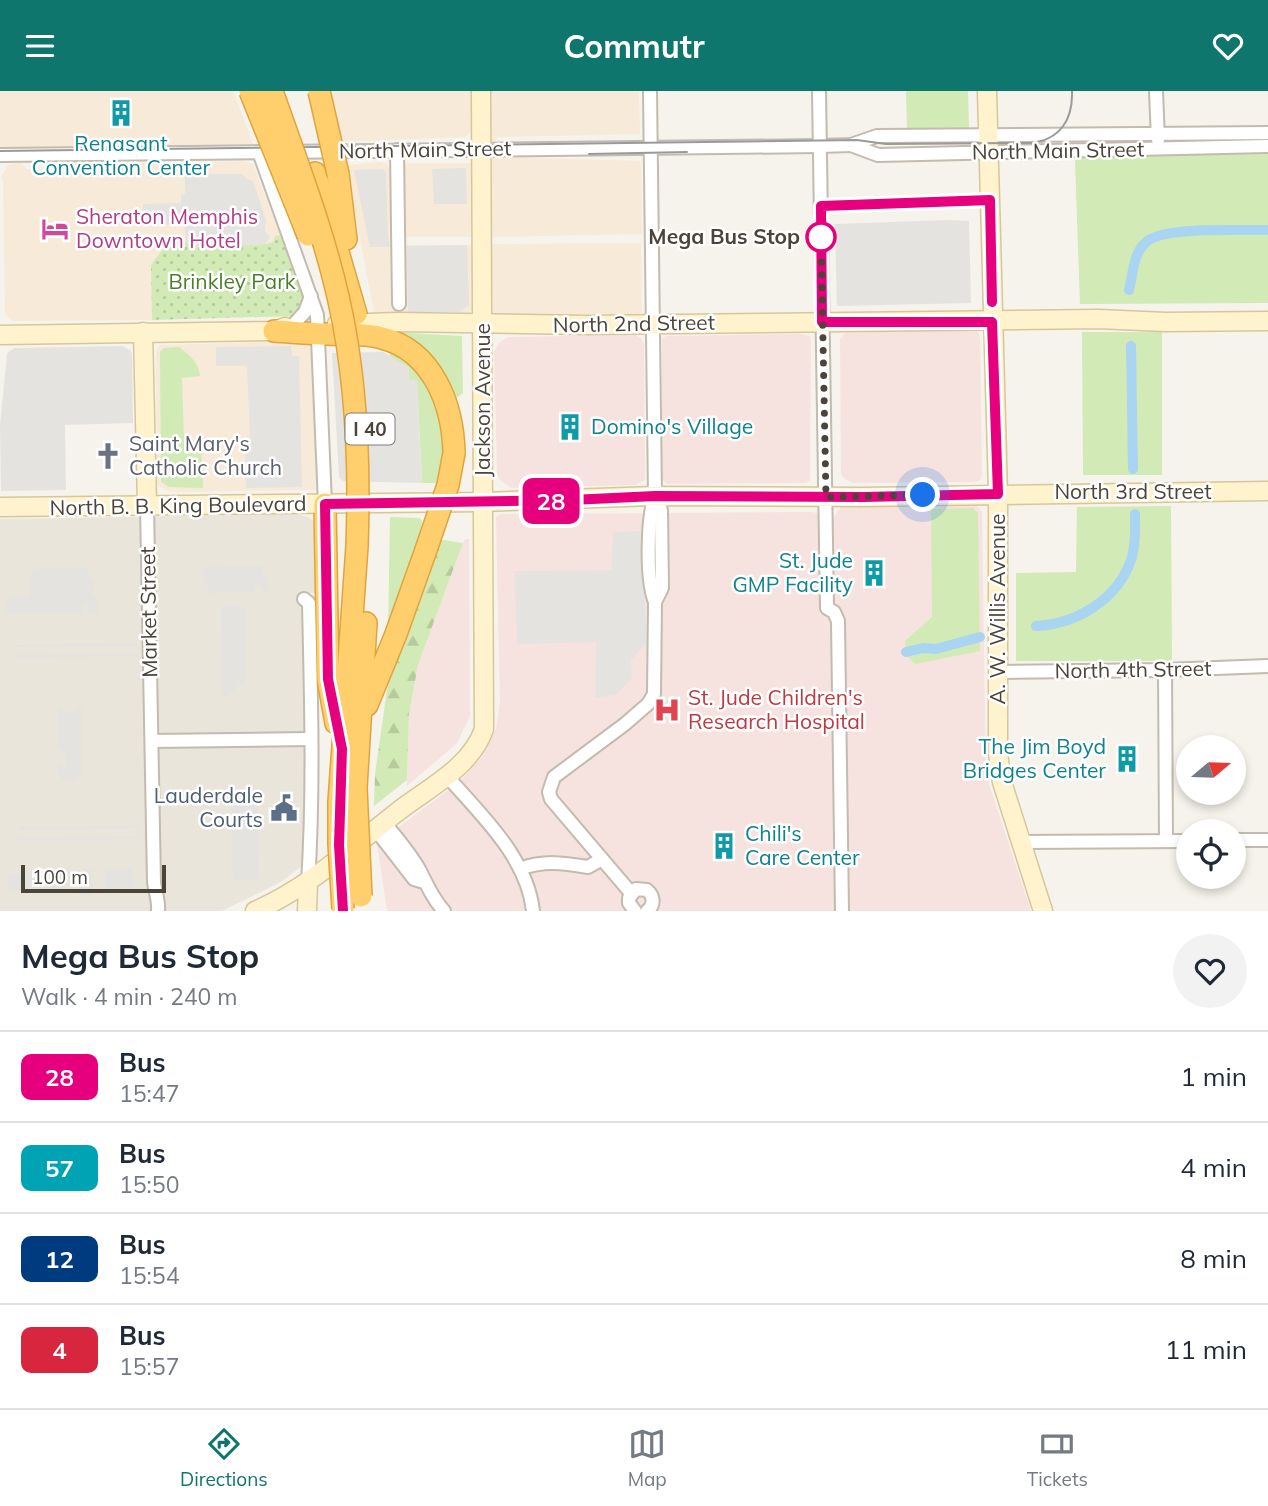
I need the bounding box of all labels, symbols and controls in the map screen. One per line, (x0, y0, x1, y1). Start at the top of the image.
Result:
text: Commutr (563, 26, 705, 66)
icon: menu (21, 27, 59, 65)
icon: heart (1209, 27, 1247, 65)
building icon: Renasant Convention Center (106, 98, 136, 128)
place label: Renasant Convention Center (32, 130, 211, 180)
street label: North Main Street (339, 134, 511, 164)
street label: North Main Street (972, 135, 1144, 165)
place label: Sheraton Memphis Downtown Hotel (76, 203, 258, 253)
hotel icon: Sheraton Memphis Downtown Hotel (40, 214, 70, 244)
marker: Mega Bus Stop (806, 222, 836, 252)
place label: Mega Bus Stop (648, 223, 800, 249)
park label: Brinkley Park (168, 268, 296, 294)
street label: North 2nd Street (553, 309, 715, 337)
street label: Jackson Avenue (469, 323, 495, 477)
building icon: Domino's Village (555, 412, 585, 442)
road number: I 40 (346, 413, 394, 445)
place label: Domino's Village (591, 413, 753, 439)
place label: Saint Mary's Catholic Church (129, 430, 282, 480)
church icon: Saint Mary's Catholic Church (93, 441, 123, 471)
your location (905, 477, 940, 512)
line badge: 28 (520, 478, 582, 524)
street label: North 3rd Street (1054, 478, 1212, 504)
text: 28 (537, 486, 565, 516)
street label: North B. B. King Boulevard (49, 490, 307, 520)
street label: A. W. Willis Avenue (984, 513, 1010, 705)
street label: Market Street (134, 546, 162, 678)
place label: St. Jude GMP Facility (732, 547, 853, 597)
building icon: St. Jude GMP Facility (859, 558, 889, 588)
street label: North 4th Street (1054, 655, 1212, 683)
place label: St. Jude Children's Research Hospital (688, 684, 865, 734)
hospital icon: St. Jude Children's Research Hospital (652, 695, 682, 725)
place label: The Jim Boyd Bridges Center (963, 733, 1106, 783)
north arrow (1176, 735, 1246, 805)
map controls (1176, 735, 1246, 889)
building icon: The Jim Boyd Bridges Center (1112, 744, 1142, 774)
place label: Lauderdale Courts (154, 782, 263, 832)
public building icon: Lauderdale Courts (269, 793, 299, 823)
button: locate (1176, 819, 1246, 889)
place label: Chili's Care Center (745, 820, 860, 870)
building icon: Chili's Care Center (709, 831, 739, 861)
scale bar (21, 862, 166, 894)
text: 100 m (32, 865, 88, 889)
button: heart (1173, 934, 1247, 1008)
text: Mega Bus Stop (21, 935, 259, 976)
text: Walk · 4 min · 240 m (21, 982, 238, 1011)
text: Bus (119, 1046, 165, 1079)
text: 1 min (1180, 1060, 1247, 1093)
text: 28 (45, 1062, 74, 1092)
text: 15:47 (119, 1079, 179, 1108)
text: Bus (119, 1137, 165, 1170)
text: 4 min (1180, 1151, 1247, 1184)
text: 57 (45, 1153, 74, 1183)
text: 15:50 (119, 1170, 179, 1199)
text: Bus (119, 1228, 165, 1261)
text: 8 min (1180, 1242, 1247, 1275)
text: 12 (45, 1244, 74, 1274)
text: 15:54 (119, 1261, 179, 1290)
text: Bus (119, 1319, 165, 1352)
text: 11 min (1165, 1333, 1247, 1366)
text: 4 (52, 1335, 67, 1365)
text: 15:57 (119, 1352, 179, 1381)
tab: Directions (180, 1425, 268, 1491)
tab: Map (628, 1425, 667, 1491)
tab: Tickets (1027, 1425, 1088, 1491)

